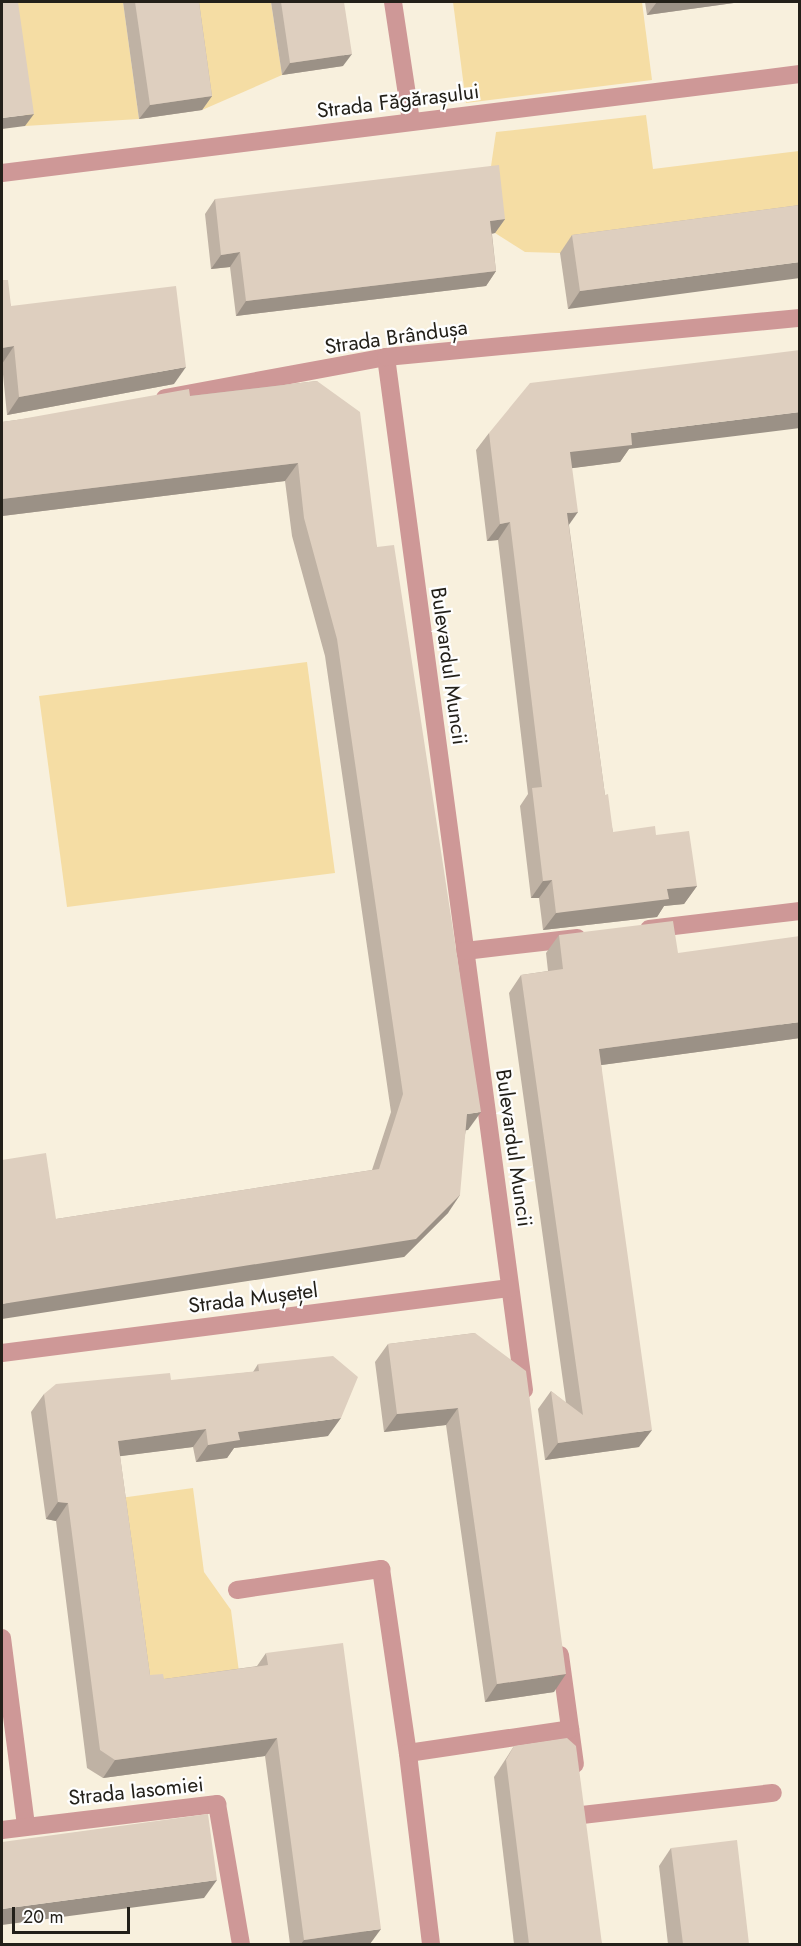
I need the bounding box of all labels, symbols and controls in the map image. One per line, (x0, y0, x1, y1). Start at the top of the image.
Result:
street label: Strada Făgărașului (315, 79, 481, 123)
street label: Strada Brândușa (323, 315, 469, 359)
street label: Bulevardul Muncii (425, 586, 473, 746)
street label: Bulevardul Muncii (490, 1068, 538, 1228)
street label: Strada Mușețel (187, 1278, 319, 1318)
street label: Strada Iasomiei (67, 1771, 205, 1811)
scale bar (15, 1895, 134, 1933)
text: 20 m (23, 1904, 63, 1930)

